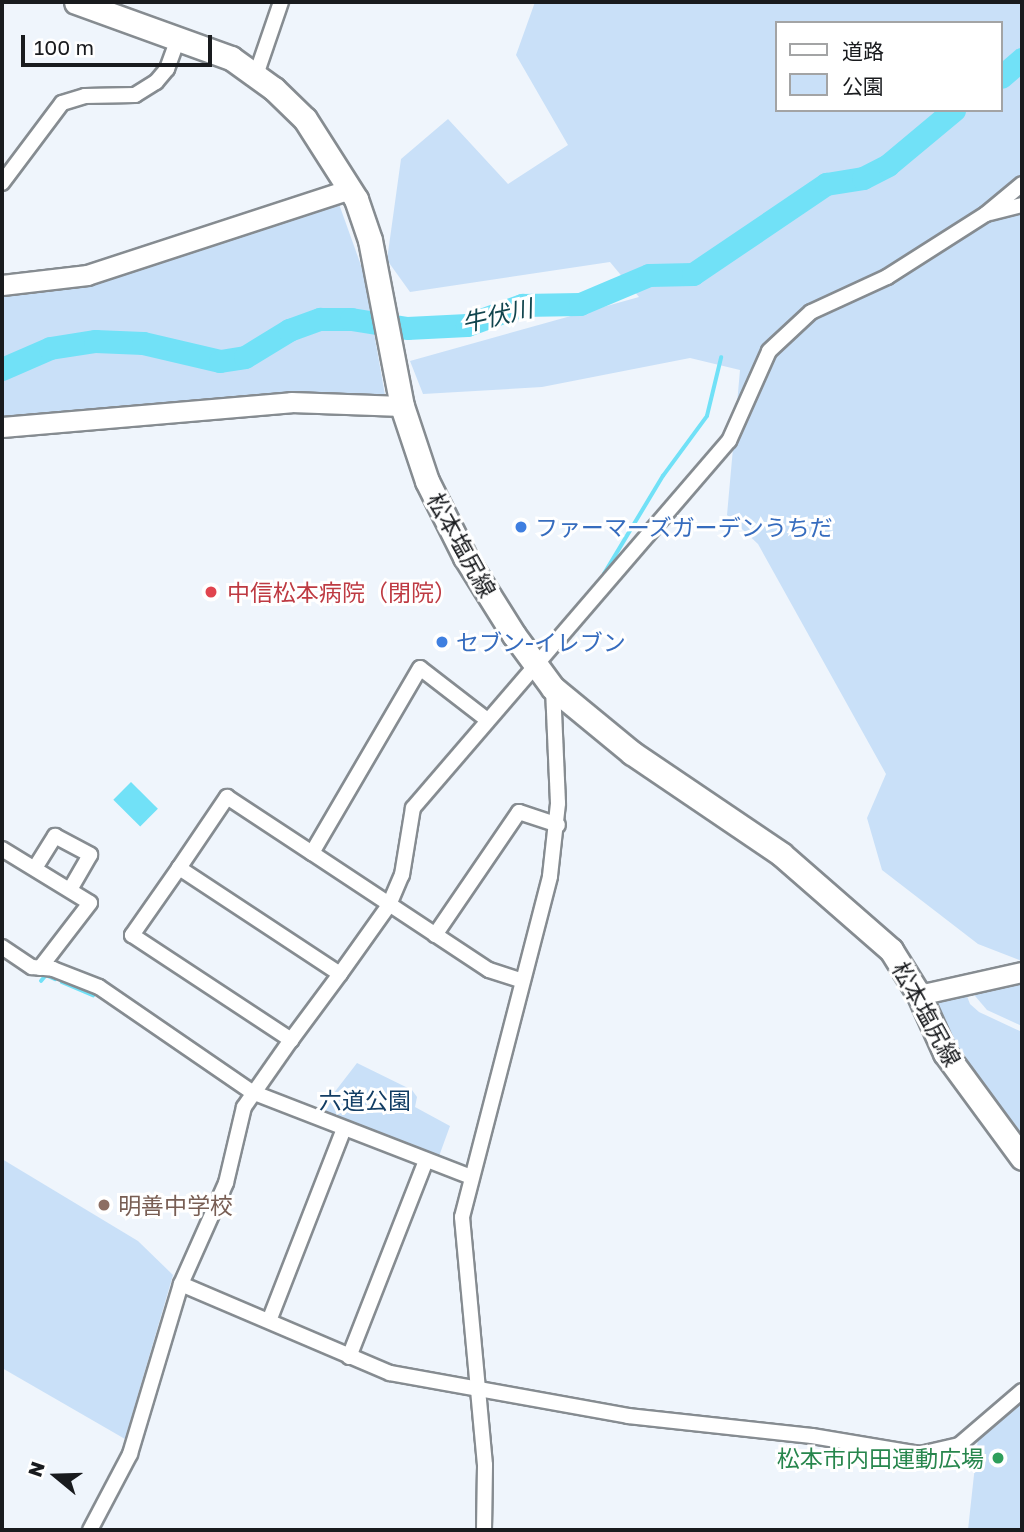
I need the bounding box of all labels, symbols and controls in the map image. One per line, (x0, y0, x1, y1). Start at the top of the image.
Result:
scale bar (24, 21, 215, 65)
legend (776, 21, 1003, 112)
text: 100 m (34, 34, 94, 60)
text: 道路 (842, 38, 884, 64)
text: 公園 (842, 73, 884, 99)
water label: 牛伏川 (459, 293, 535, 337)
street label: 松本塩尻線 (422, 488, 502, 602)
place label: ファーマーズガーデンうちだ (535, 513, 834, 541)
marker: ファーマーズガーデンうちだ (513, 519, 529, 535)
place label: 中信松本病院（閉院） (227, 578, 457, 606)
marker: 中信松本病院（閉院） (201, 582, 221, 602)
place label: セブン-イレブン (456, 628, 626, 656)
marker: セブン-イレブン (434, 634, 450, 650)
street label: 松本塩尻線 (887, 957, 967, 1071)
park label: 六道公園 (319, 1086, 411, 1114)
place label: 明善中学校 (118, 1191, 233, 1219)
marker: 明善中学校 (96, 1197, 112, 1213)
north arrow (21, 1441, 91, 1511)
place label: 松本市内田運動広場 (777, 1444, 984, 1472)
marker: 松本市内田運動広場 (990, 1450, 1006, 1466)
text: N (22, 1458, 49, 1480)

